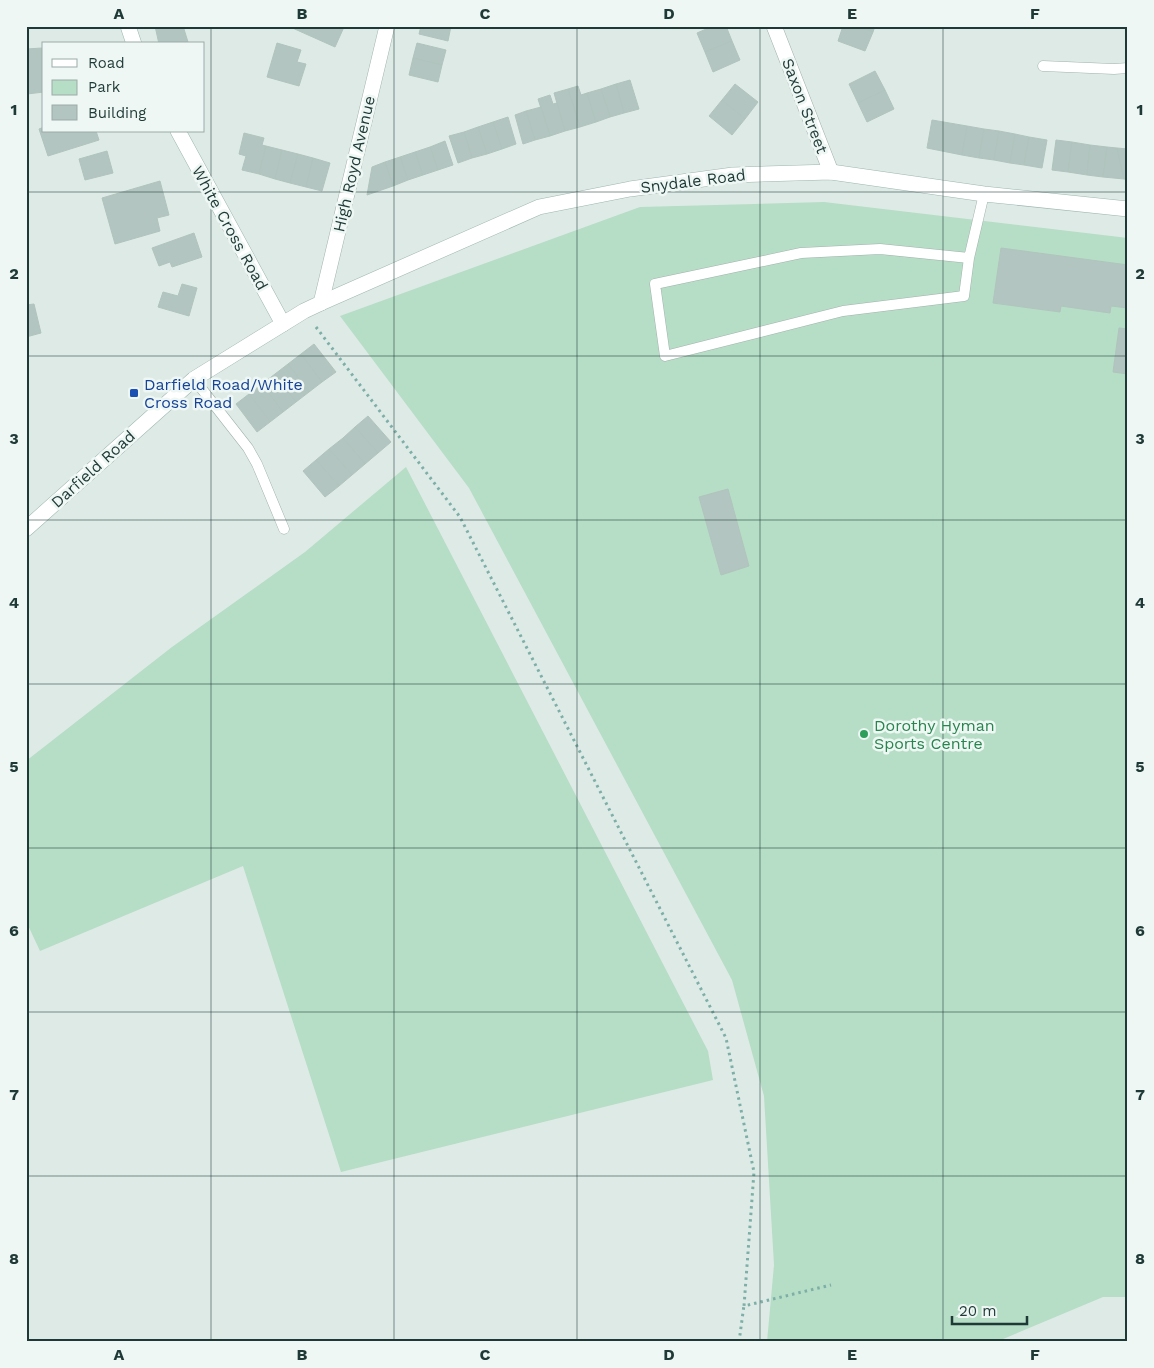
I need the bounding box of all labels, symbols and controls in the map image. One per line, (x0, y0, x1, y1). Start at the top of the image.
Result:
text: A (114, 4, 125, 23)
text: B (297, 4, 308, 23)
text: C (480, 4, 491, 23)
text: D (663, 4, 675, 23)
text: E (847, 4, 857, 23)
text: F (1030, 4, 1040, 23)
legend (42, 42, 205, 132)
text: Road (88, 54, 125, 72)
street label: Saxon Street (778, 56, 832, 157)
text: Park (88, 78, 121, 96)
street label: High Royd Avenue (329, 94, 379, 234)
text: 1 (11, 100, 17, 119)
text: 1 (1137, 100, 1143, 119)
text: Building (88, 104, 146, 122)
street label: White Cross Road (188, 163, 272, 293)
street label: Snydale Road (639, 165, 747, 197)
text: 2 (9, 264, 19, 283)
text: 2 (1135, 264, 1145, 283)
place label: Darfield Road/White Cross Road (144, 375, 303, 412)
marker: Darfield Road/White Cross Road (128, 387, 140, 399)
street label: Darfield Road (47, 426, 139, 512)
text: 3 (9, 429, 19, 448)
text: 3 (1135, 429, 1145, 448)
text: 4 (9, 593, 19, 612)
text: 4 (1135, 593, 1145, 612)
place label: Dorothy Hyman Sports Centre (874, 716, 995, 753)
marker: Dorothy Hyman Sports Centre (858, 728, 870, 740)
text: 5 (9, 757, 19, 776)
text: 5 (1135, 757, 1145, 776)
text: 6 (9, 921, 19, 940)
text: 6 (1135, 921, 1145, 940)
text: 7 (9, 1085, 19, 1104)
text: 7 (1135, 1085, 1145, 1104)
text: 8 (9, 1249, 19, 1268)
text: 8 (1135, 1249, 1145, 1268)
scale bar (952, 1293, 1026, 1325)
text: 20 m (959, 1302, 997, 1320)
text: A (114, 1345, 125, 1364)
text: B (297, 1345, 308, 1364)
text: C (480, 1345, 491, 1364)
text: D (663, 1345, 675, 1364)
text: E (847, 1345, 857, 1364)
text: F (1030, 1345, 1040, 1364)

